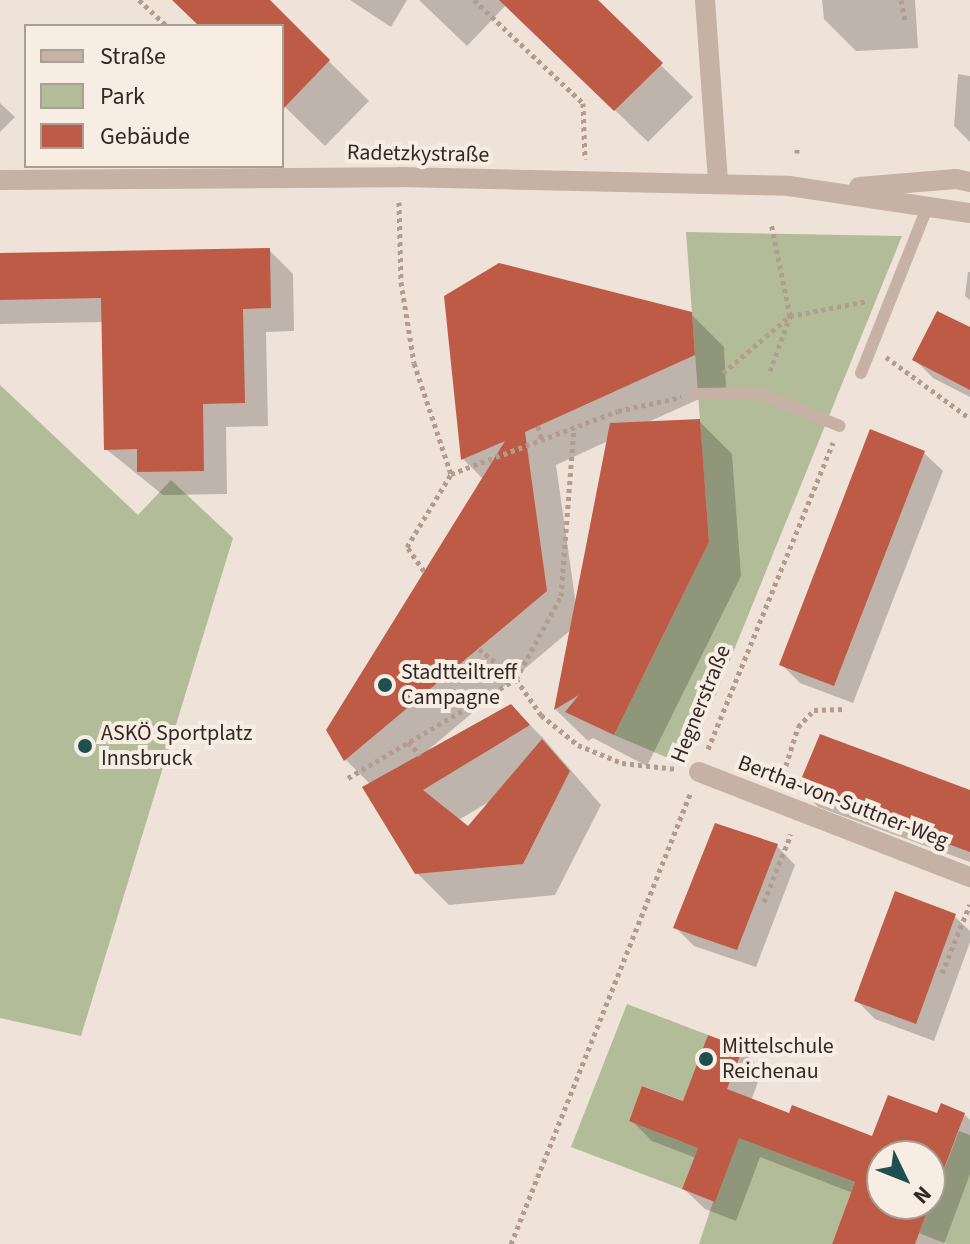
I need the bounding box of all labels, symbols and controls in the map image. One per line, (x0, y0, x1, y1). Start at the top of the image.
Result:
legend (24, 24, 284, 168)
text: Straße (100, 39, 166, 74)
text: Park (100, 79, 145, 114)
text: Gebäude (100, 119, 190, 154)
street label: Radetzkystraße (347, 140, 489, 168)
street label: Hegnerstraße (665, 641, 737, 767)
place label: Stadtteiltreff Campagne (401, 659, 517, 710)
marker: Stadtteiltreff Campagne (376, 676, 394, 694)
place label: ASKÖ Sportplatz Innsbruck (101, 720, 252, 772)
marker: ASKÖ Sportplatz Innsbruck (76, 737, 94, 755)
street label: Bertha-von-Suttner-Weg (734, 750, 952, 854)
place label: Mittelschule Reichenau (722, 1033, 834, 1084)
marker: Mittelschule Reichenau (697, 1050, 715, 1068)
north arrow (866, 1140, 946, 1220)
text: N (905, 1179, 939, 1211)

